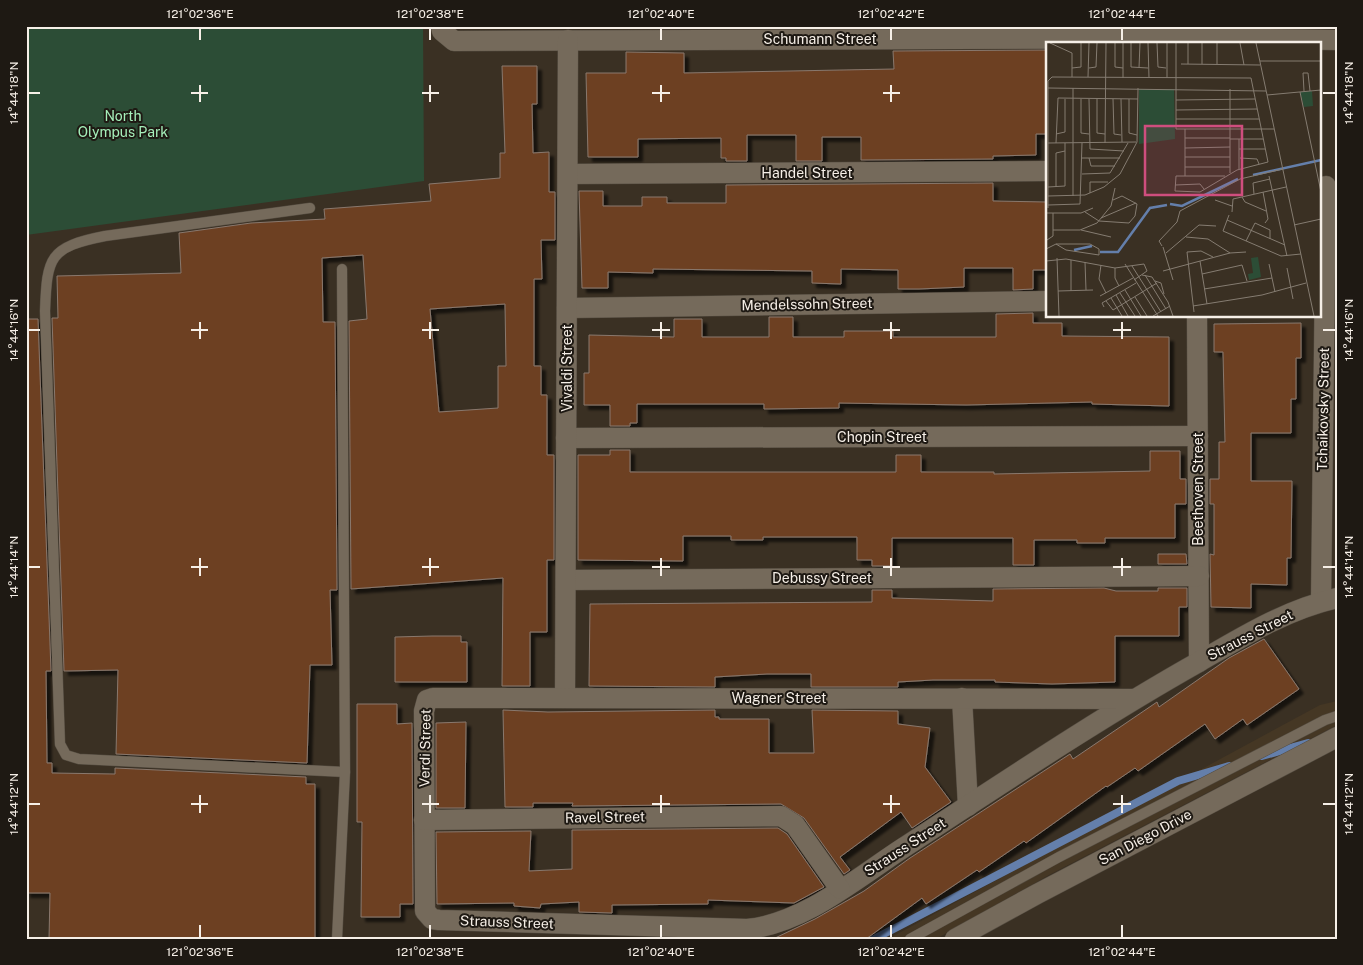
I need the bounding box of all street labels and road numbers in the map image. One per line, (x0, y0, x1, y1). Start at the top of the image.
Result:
street label: Schumann Street (763, 31, 877, 47)
street label: Handel Street (761, 165, 853, 181)
street label: Mendelssohn Street (741, 295, 873, 313)
street label: Vivaldi Street (559, 324, 575, 412)
street label: Tchaikovsky Street (1314, 347, 1332, 471)
street label: Chopin Street (837, 429, 927, 445)
street label: Beethoven Street (1190, 432, 1206, 546)
street label: Debussy Street (772, 570, 872, 586)
street label: Strauss Street (1204, 607, 1296, 663)
street label: Wagner Street (732, 690, 826, 706)
street label: Verdi Street (416, 709, 434, 787)
street label: San Diego Drive (1096, 806, 1194, 868)
street label: Ravel Street (565, 808, 645, 826)
street label: Strauss Street (861, 815, 949, 879)
street label: Strauss Street (460, 912, 554, 932)

